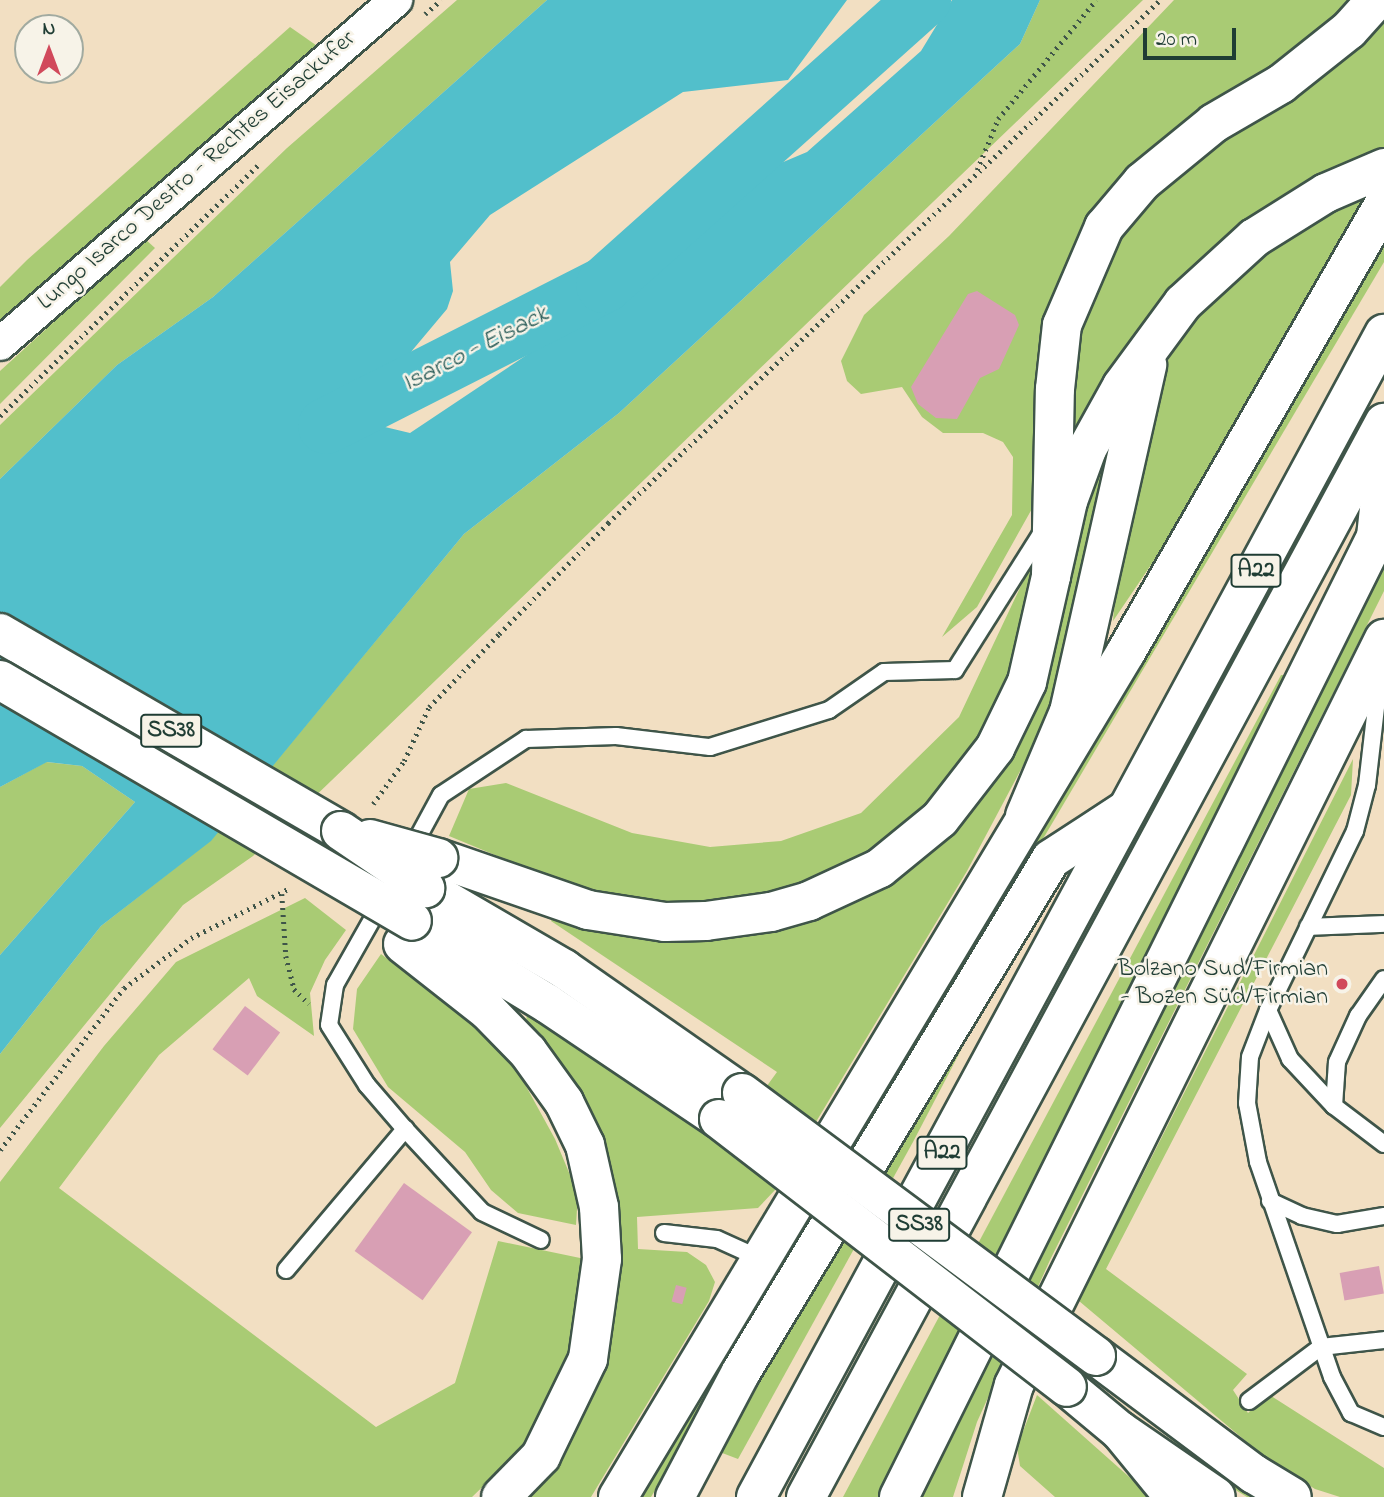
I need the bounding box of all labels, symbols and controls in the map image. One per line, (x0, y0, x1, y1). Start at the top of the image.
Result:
north arrow (14, 14, 84, 84)
scale bar (1146, 14, 1239, 58)
text: N (43, 16, 55, 43)
street label: Lungo Isarco Destro - Rechtes Eisackufer (32, 25, 362, 317)
text: 20 m (1156, 25, 1197, 55)
water label: Isarco - Eisack (398, 300, 554, 400)
road number: A22 (1230, 552, 1282, 590)
road number: SS38 (140, 712, 202, 750)
place label: Bolzano Sud/Firmian - Bozen Süd/Firmian (1118, 956, 1328, 1012)
marker: Bolzano Sud/Firmian - Bozen Süd/Firmian (1334, 976, 1350, 992)
road number: A22 (916, 1134, 968, 1172)
road number: SS38 (888, 1206, 950, 1244)

